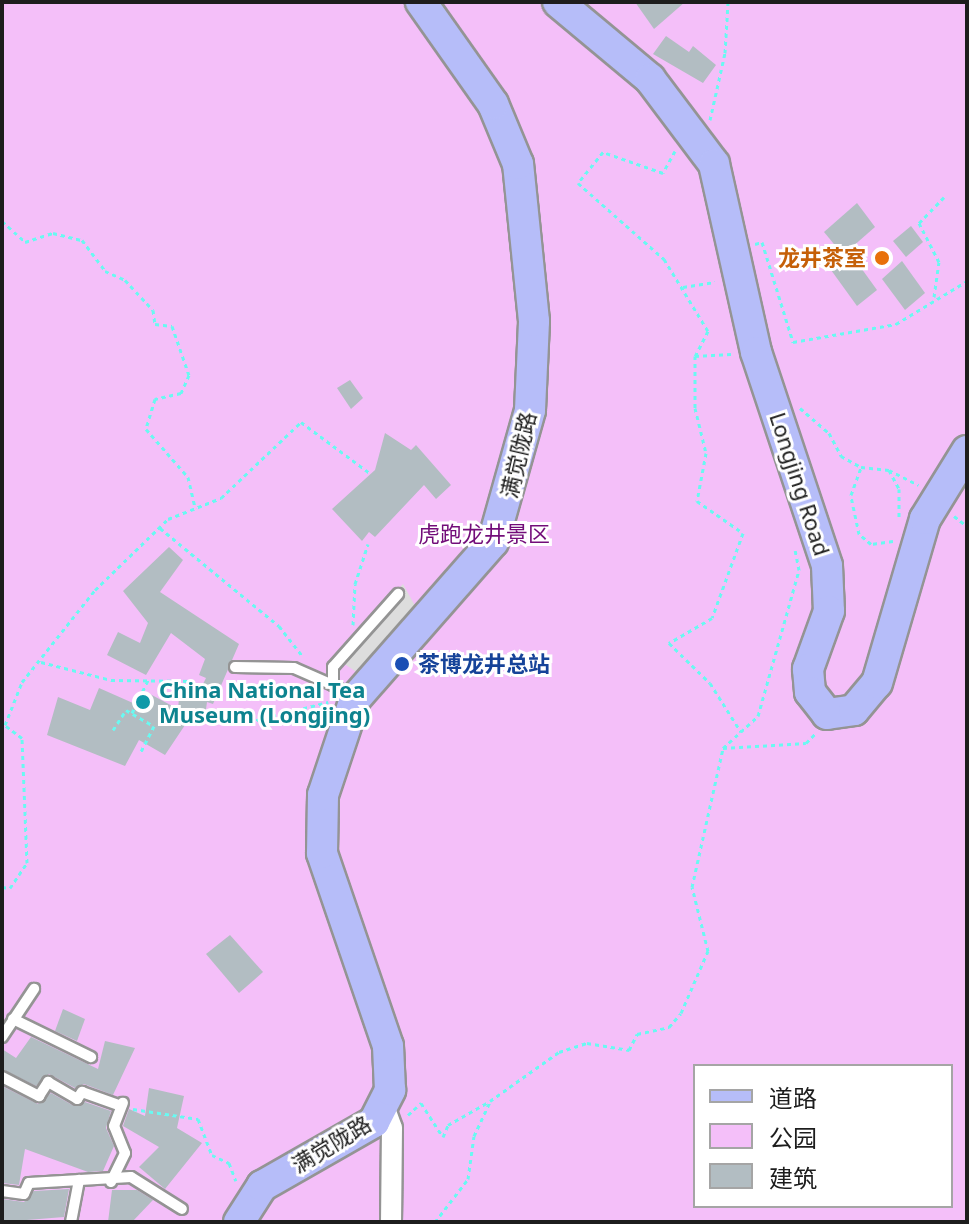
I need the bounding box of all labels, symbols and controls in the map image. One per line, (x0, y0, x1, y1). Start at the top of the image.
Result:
place label: 龙井茶室 (778, 245, 866, 271)
marker: 龙井茶室 (873, 249, 891, 267)
street label: 满觉陇路 (495, 409, 541, 501)
street label: Longjing Road (764, 409, 836, 559)
park label: 虎跑龙井景区 (418, 521, 550, 547)
place label: 茶博龙井总站 (418, 651, 550, 677)
marker: 茶博龙井总站 (393, 655, 411, 673)
place label: China National Tea Museum (Longjing) (159, 676, 370, 728)
marker: China National Tea Museum (Longjing) (134, 693, 152, 711)
legend (693, 1064, 953, 1208)
text: 道路 (769, 1081, 817, 1114)
street label: 满觉陇路 (286, 1110, 376, 1178)
text: 公园 (769, 1121, 817, 1154)
text: 建筑 (769, 1161, 817, 1194)

